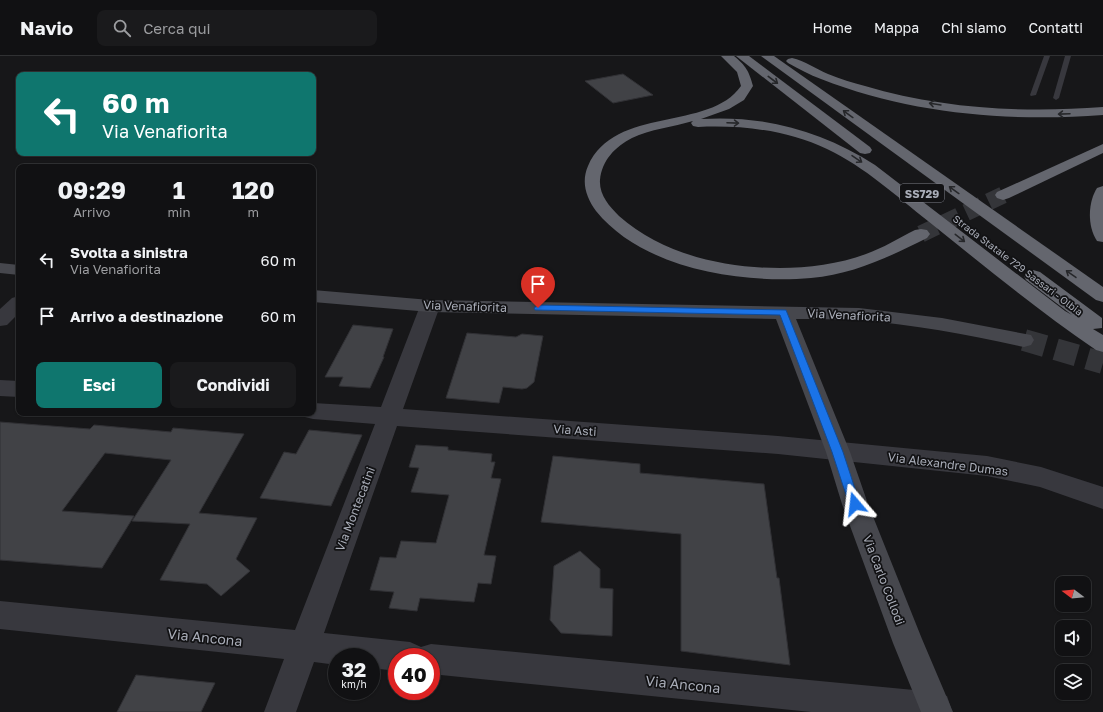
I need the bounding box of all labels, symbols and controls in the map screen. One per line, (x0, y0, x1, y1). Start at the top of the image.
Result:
search box (97, 10, 377, 46)
text: Navio (20, 16, 73, 39)
icon: search (111, 17, 133, 39)
text: Cerca qui (143, 19, 211, 37)
text: Home (813, 19, 852, 36)
text: Mappa (874, 19, 919, 36)
text: Chi siamo (941, 19, 1006, 36)
text: Contatti (1028, 19, 1083, 36)
one-way arrow (767, 75, 778, 84)
text: 60 m (102, 86, 169, 119)
icon: left (36, 88, 88, 140)
one-way arrow (929, 100, 942, 108)
one-way arrow (843, 110, 854, 118)
one-way arrow (1058, 110, 1071, 117)
one-way arrow (726, 119, 739, 127)
text: Via Venafiorita (102, 120, 228, 142)
one-way arrow (851, 155, 862, 163)
text: 09:29 (58, 175, 126, 204)
text: 1 (173, 175, 185, 204)
text: 120 (232, 175, 275, 204)
road number: SS729 (900, 184, 944, 202)
one-way arrow (949, 186, 960, 194)
text: Arrivo (73, 204, 110, 220)
text: min (167, 204, 190, 220)
text: m (247, 204, 259, 220)
street label: Strada Statale 729 Sassari - Olbia (951, 212, 1085, 318)
one-way arrow (954, 234, 965, 242)
text: Svolta a sinistra (70, 243, 188, 261)
icon: left (36, 249, 58, 271)
text: 60 m (261, 251, 296, 269)
text: Via Venafiorita (70, 261, 161, 277)
pin (521, 267, 555, 308)
one-way arrow (1066, 270, 1077, 278)
icon: arrive (527, 273, 549, 295)
street label: Via Venafiorita (423, 297, 507, 315)
icon: arrive (36, 305, 58, 327)
street label: Via Venafiorita (807, 305, 891, 325)
text: Arrivo a destinazione (70, 307, 223, 325)
text: 60 m (261, 307, 296, 325)
button: Esci (36, 362, 162, 408)
button: Condividi (170, 362, 296, 408)
street label: Via Asti (553, 421, 597, 439)
street label: Via Alexandre Dumas (887, 449, 1009, 479)
street label: Via Montecatini (332, 465, 378, 553)
position arrow (834, 483, 876, 525)
street label: Via Carlo Collodi (860, 533, 908, 627)
north arrow (1055, 576, 1091, 612)
map controls (1055, 576, 1091, 700)
button: sound (1055, 620, 1091, 656)
street label: Via Ancona (167, 625, 243, 649)
speed limit sign: 40 (388, 648, 440, 700)
text: 32 (342, 657, 366, 681)
button: layers (1055, 664, 1091, 700)
street label: Via Ancona (645, 672, 721, 696)
text: km/h (341, 678, 367, 690)

